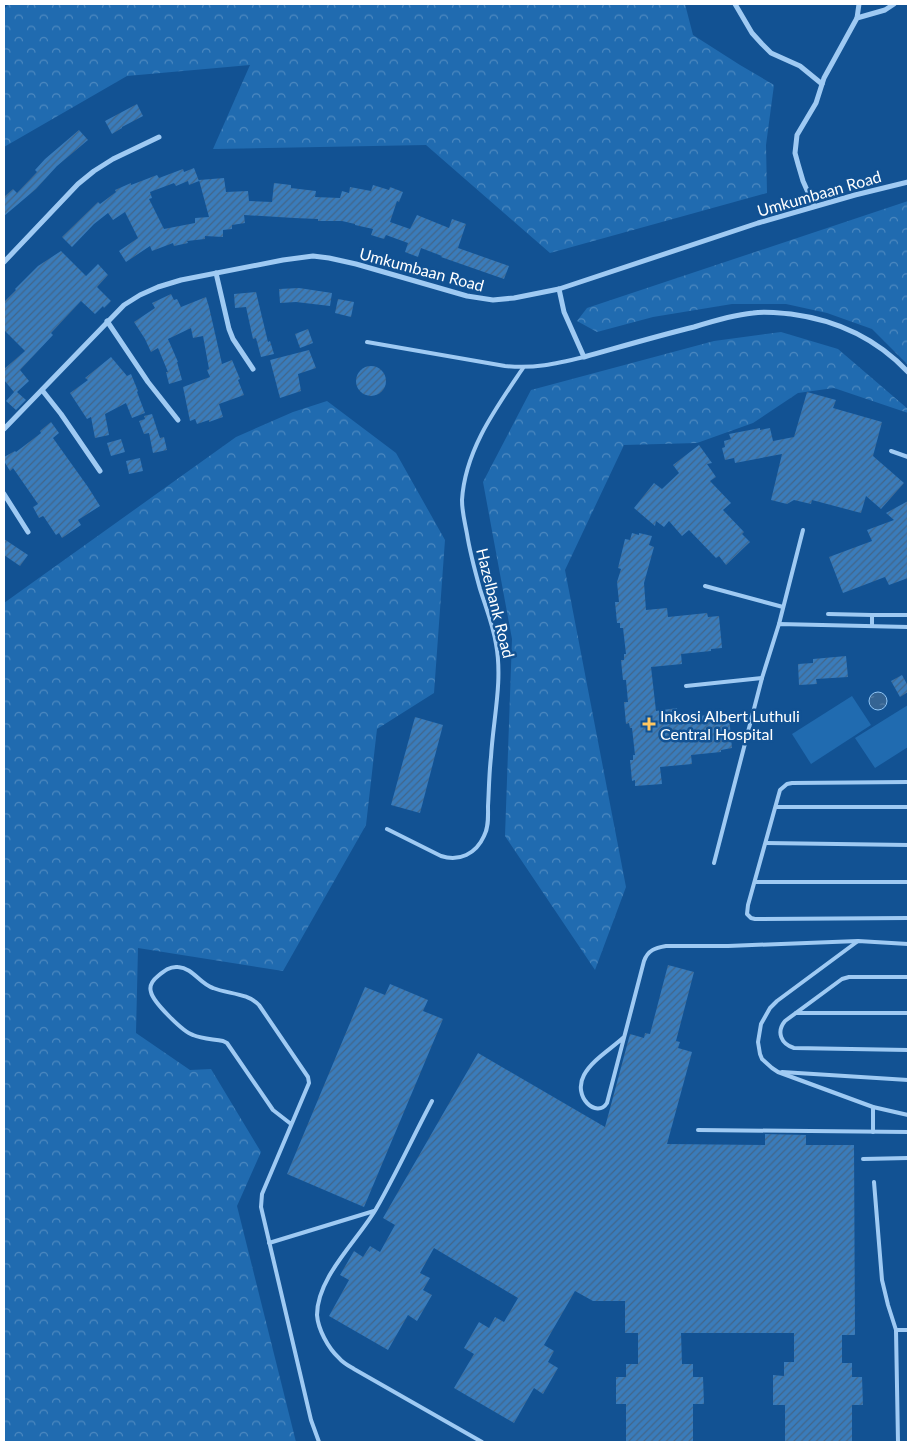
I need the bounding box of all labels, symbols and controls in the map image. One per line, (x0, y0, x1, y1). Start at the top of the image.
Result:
street label: Umkumbaan Road (755, 166, 883, 220)
street label: Umkumbaan Road (358, 243, 486, 295)
street label: Hazelbank Road (473, 546, 519, 660)
place label: Inkosi Albert Luthuli Central Hospital (660, 706, 800, 743)
marker: Inkosi Albert Luthuli Central Hospital (642, 717, 656, 731)

